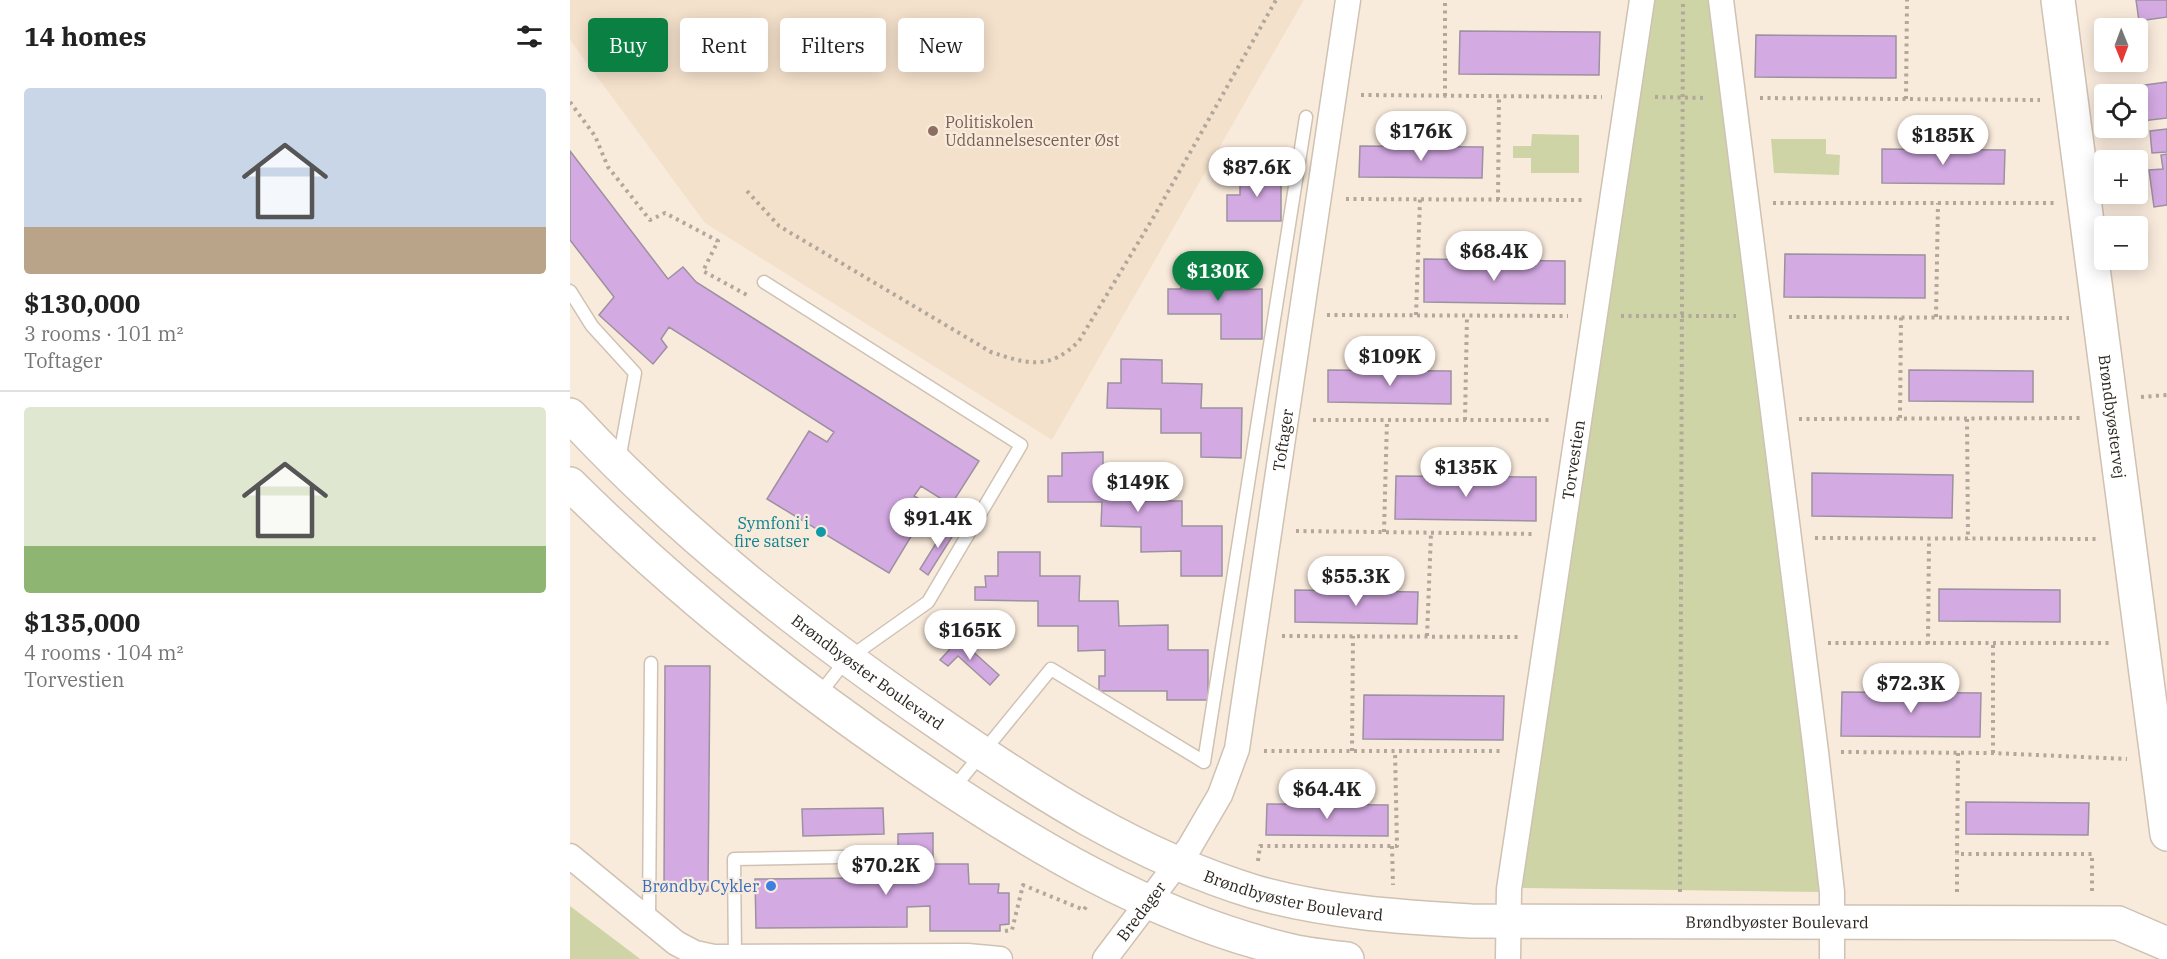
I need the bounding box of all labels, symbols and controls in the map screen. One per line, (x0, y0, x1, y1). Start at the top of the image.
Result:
chip: Buy (588, 18, 668, 72)
chip: Rent (680, 18, 768, 72)
chip: Filters (780, 18, 886, 72)
chip: New (898, 18, 984, 72)
north arrow (2094, 18, 2148, 72)
map controls (2094, 18, 2148, 270)
text: 14 homes (24, 19, 146, 53)
icon: filters (513, 20, 546, 53)
button: locate (2094, 84, 2148, 138)
pin: $176K (1379, 111, 1463, 162)
place label: Politiskolen Uddannelsescenter Øst (945, 112, 1120, 150)
pin: $185K (1901, 115, 1985, 166)
text: $176K (1389, 117, 1453, 144)
text: $185K (1911, 121, 1975, 148)
marker: Politiskolen Uddannelsescenter Øst (926, 124, 940, 138)
icon: home (231, 127, 339, 235)
pin: $87.6K (1208, 147, 1306, 198)
button: + (2094, 150, 2148, 204)
text: $87.6K (1223, 153, 1291, 180)
button: − (2094, 216, 2148, 270)
pin: $68.4K (1445, 231, 1543, 282)
text: $68.4K (1460, 237, 1528, 264)
pin: $130K (1176, 251, 1260, 302)
text: $130K (1186, 257, 1250, 284)
text: $130,000 (24, 286, 140, 320)
text: 3 rooms · 101 m² (24, 320, 183, 347)
pin: $109K (1348, 336, 1432, 387)
text: $109K (1358, 342, 1422, 369)
text: Toftager (24, 347, 102, 374)
street label: Brøndbyøstervej (2094, 353, 2130, 480)
street label: Toftager (1268, 408, 1297, 473)
street label: Torvestien (1557, 418, 1589, 501)
icon: home (231, 446, 339, 554)
pin: $135K (1424, 447, 1508, 498)
text: $135K (1434, 453, 1498, 480)
pin: $149K (1096, 462, 1180, 513)
text: $149K (1106, 468, 1170, 495)
pin: $91.4K (889, 498, 987, 549)
text: $91.4K (904, 504, 972, 531)
place label: Symfoni i fire satser (734, 513, 809, 551)
marker: Symfoni i fire satser (814, 525, 828, 539)
pin: $55.3K (1307, 556, 1405, 607)
text: $55.3K (1322, 562, 1390, 589)
text: $135,000 (24, 605, 140, 639)
street label: Brøndbyøster Boulevard (788, 610, 948, 734)
pin: $165K (928, 610, 1012, 661)
text: $165K (938, 616, 1002, 643)
text: 4 rooms · 104 m² (24, 639, 183, 666)
pin: $72.3K (1862, 663, 1960, 714)
text: Torvestien (24, 666, 125, 693)
text: $72.3K (1877, 669, 1945, 696)
pin: $64.4K (1278, 769, 1376, 820)
text: $64.4K (1293, 775, 1361, 802)
pin: $70.2K (837, 845, 935, 896)
text: $70.2K (852, 851, 920, 878)
street label: Brøndbyøster Boulevard (1201, 865, 1384, 925)
place label: Brøndby Cykler (642, 876, 759, 896)
street label: Bredager (1112, 878, 1170, 945)
marker: Brøndby Cykler (764, 879, 778, 893)
street label: Brøndbyøster Boulevard (1685, 912, 1869, 932)

